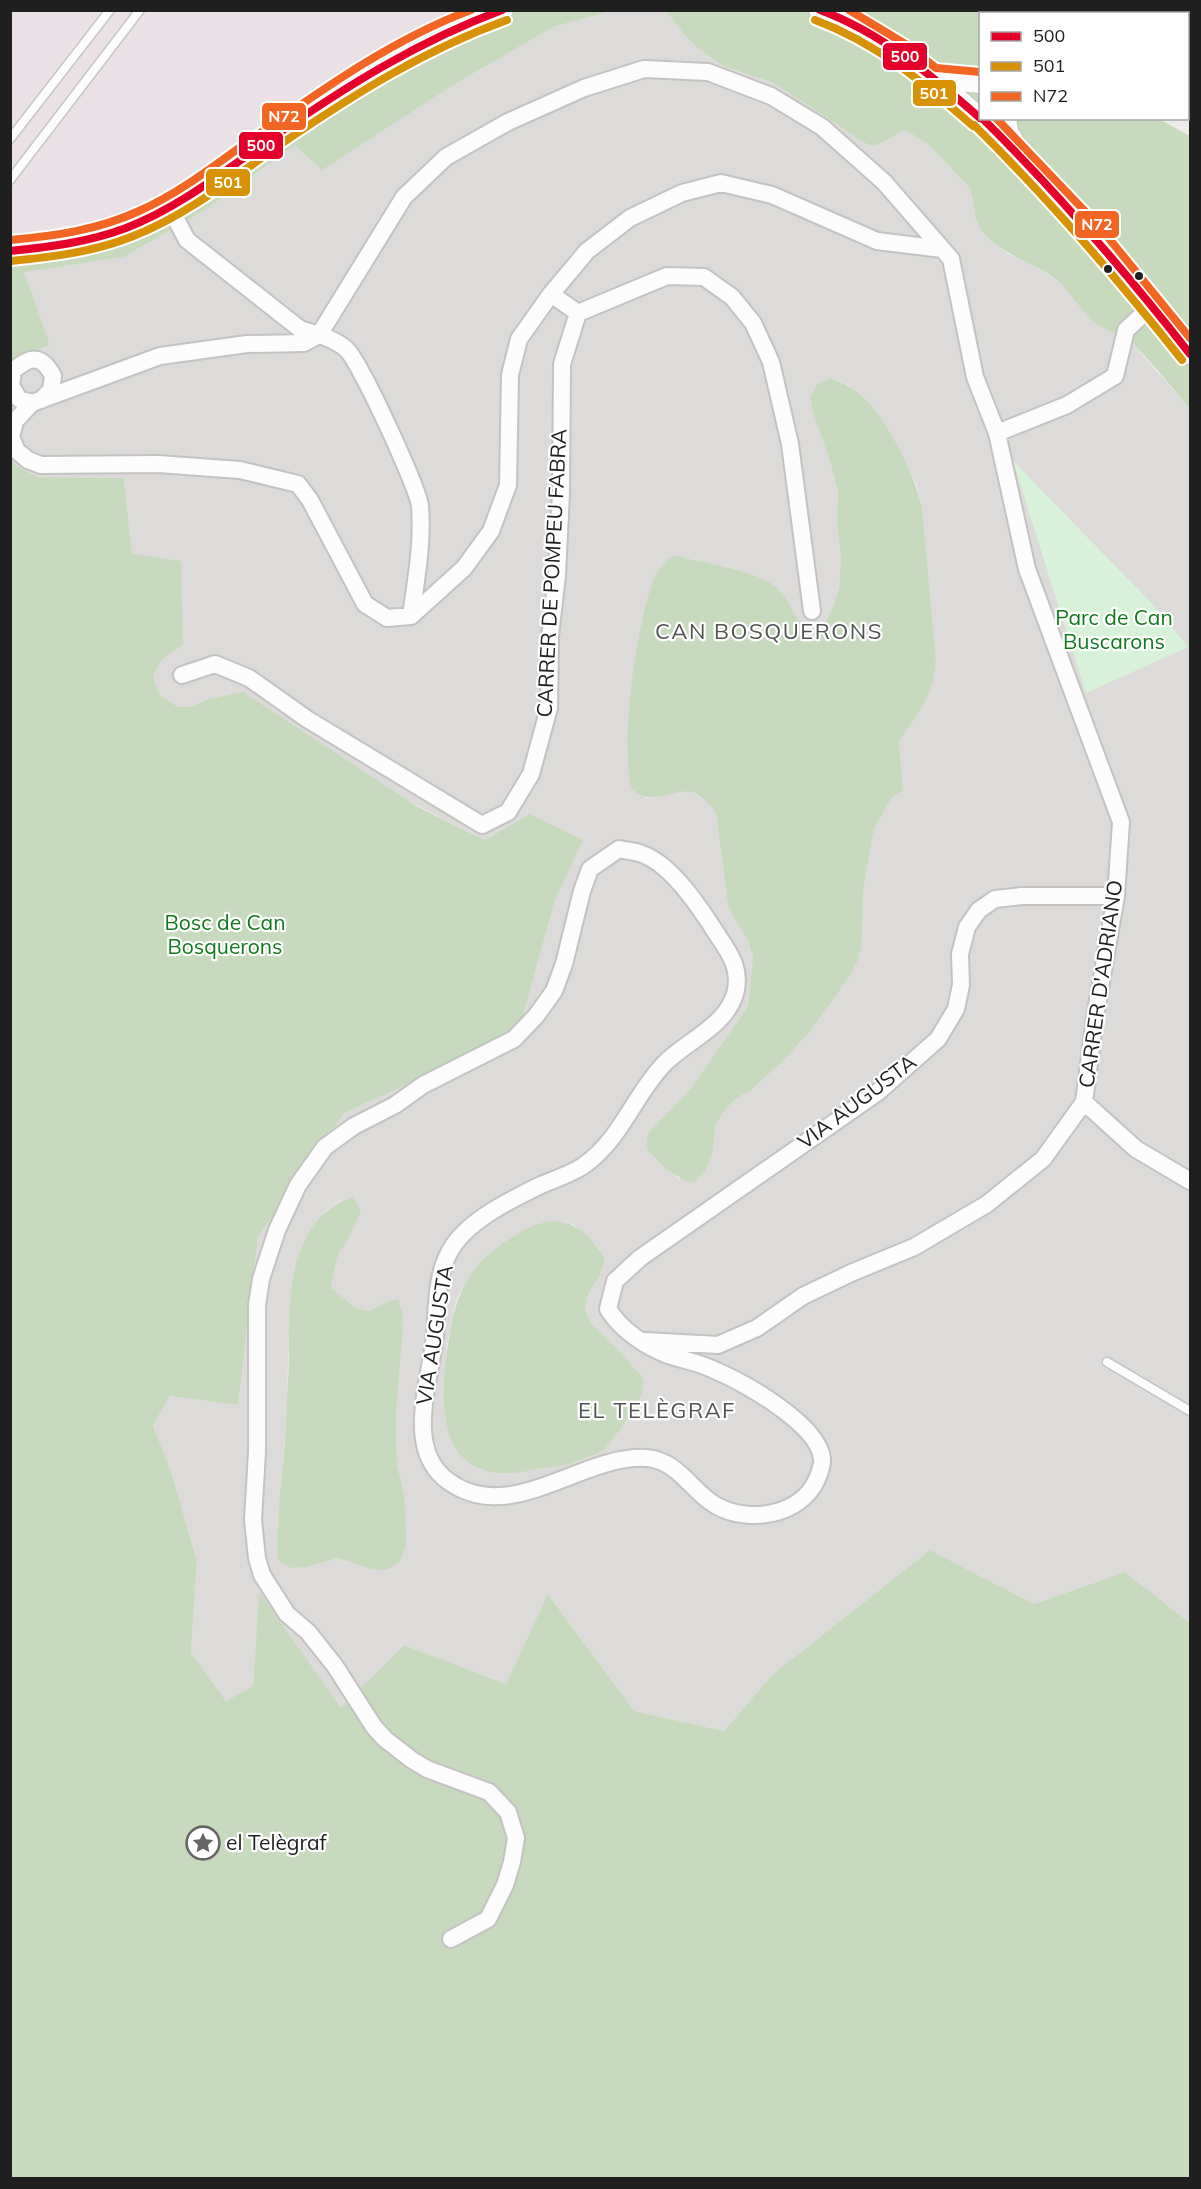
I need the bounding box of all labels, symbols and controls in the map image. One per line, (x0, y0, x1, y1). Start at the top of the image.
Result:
legend (979, 12, 1189, 120)
text: 500 (1033, 24, 1065, 47)
line badge: 500 (882, 42, 928, 71)
text: 500 (891, 46, 919, 66)
text: 501 (1033, 54, 1065, 77)
line badge: 501 (912, 79, 957, 107)
text: 501 (920, 83, 948, 103)
text: N72 (1033, 84, 1068, 107)
line badge: N72 (261, 102, 307, 131)
text: N72 (268, 106, 300, 126)
line badge: 500 (238, 131, 284, 160)
text: 500 (247, 135, 275, 155)
line badge: 501 (205, 168, 251, 197)
text: 501 (214, 172, 242, 192)
line badge: N72 (1074, 210, 1120, 239)
text: N72 (1081, 214, 1113, 234)
unlabelled marker (1102, 263, 1114, 275)
unlabelled marker (1133, 270, 1145, 282)
street label: CARRER DE POMPEU FABRA (530, 427, 572, 718)
park label: Parc de Can Buscarons (1055, 604, 1173, 654)
district label: CAN BOSQUERONS (655, 617, 883, 645)
street label: CARRER D'ADRIANO (1073, 878, 1127, 1089)
park label: Bosc de Can Bosquerons (165, 909, 286, 959)
street label: VIA AUGUSTA (792, 1048, 921, 1154)
street label: VIA AUGUSTA (410, 1262, 458, 1407)
district label: EL TELÈGRAF (578, 1396, 736, 1424)
place icon: el Telègraf (185, 1825, 221, 1861)
place label: el Telègraf (226, 1829, 328, 1855)

